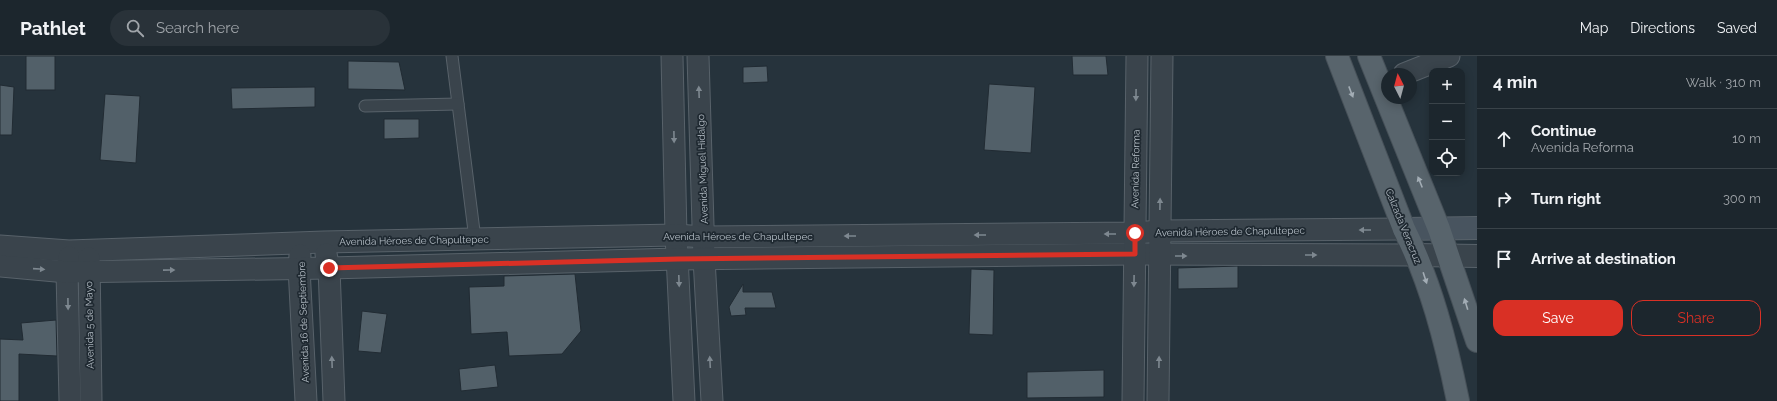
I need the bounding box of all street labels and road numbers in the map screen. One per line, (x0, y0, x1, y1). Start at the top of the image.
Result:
street label: Avenida Miguel Hidalgo (695, 114, 710, 224)
street label: Avenida Reforma (1129, 129, 1142, 209)
street label: Calzada Veracruz (1383, 187, 1424, 265)
street label: Avenida Héroes de Chapultepec (1155, 225, 1305, 238)
street label: Avenida Héroes de Chapultepec (663, 231, 813, 242)
street label: Avenida Héroes de Chapultepec (339, 234, 489, 247)
street label: Avenida 16 de Septiembre (296, 261, 311, 383)
street label: Avenida 5 de Mayo (83, 281, 96, 369)

